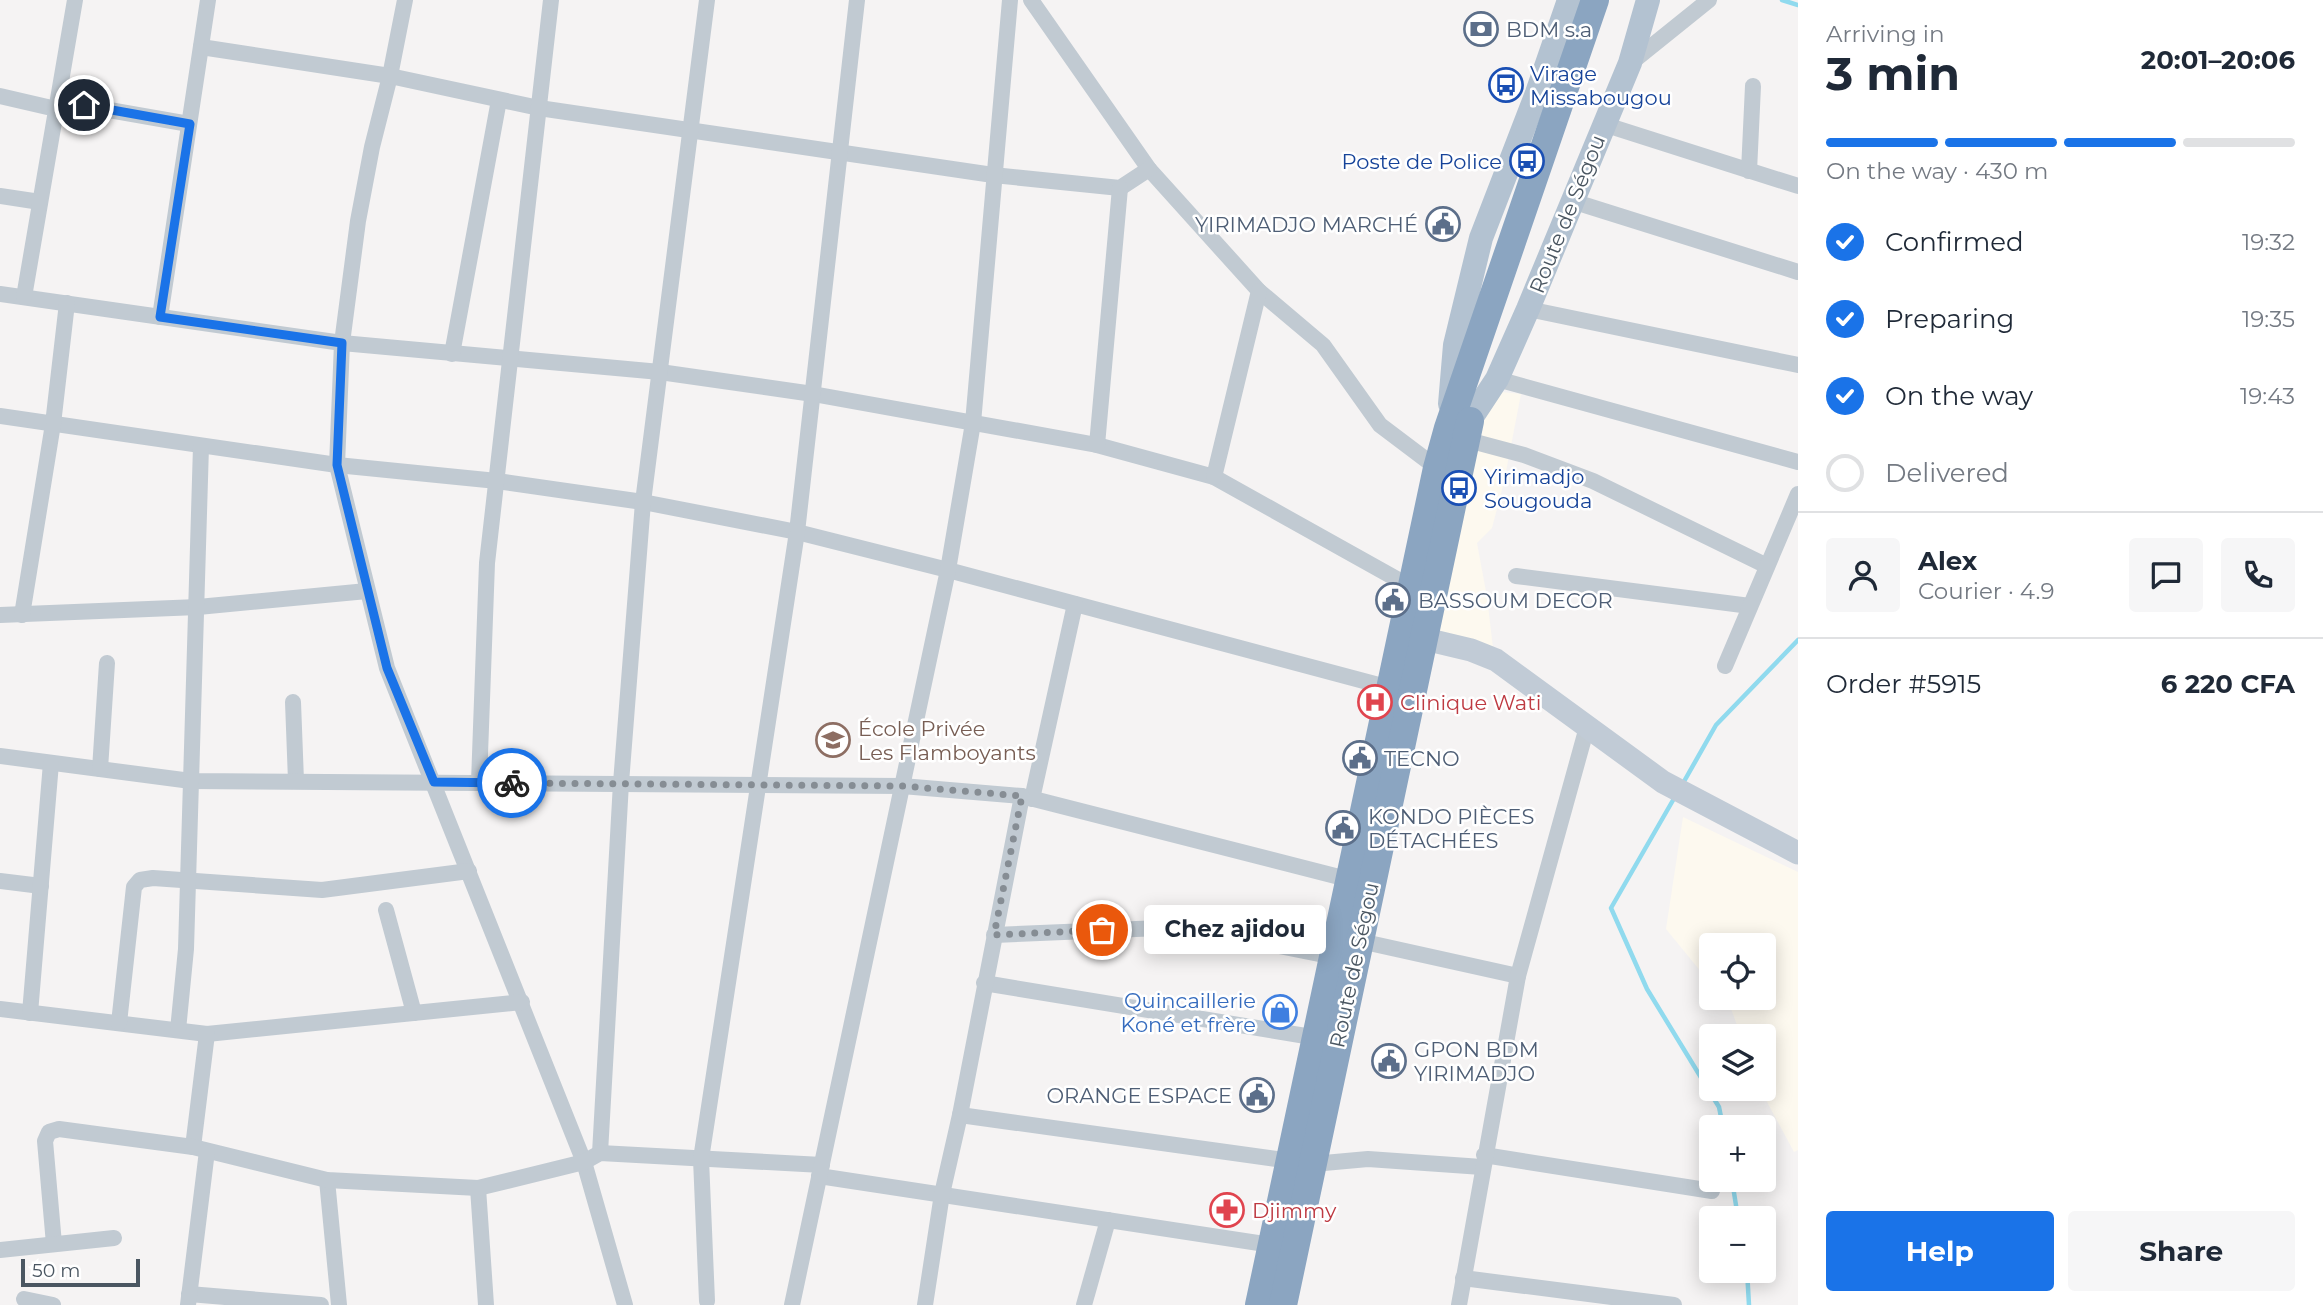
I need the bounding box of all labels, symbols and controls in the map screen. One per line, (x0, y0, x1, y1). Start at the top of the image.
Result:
bank icon: BDM s.a (1462, 10, 1500, 48)
place label: BDM s.a (1506, 17, 1592, 42)
text: Arriving in (1826, 20, 1945, 48)
text: 20:01–20:06 (2141, 44, 2295, 76)
text: 3 min (1826, 45, 1960, 102)
place label: Virage Missabougou (1530, 61, 1672, 110)
bus stop icon: Virage Missabougou (1487, 66, 1525, 104)
pin (54, 75, 114, 135)
icon: home (65, 86, 103, 124)
street label: Route de Ségou (1524, 131, 1610, 297)
bus stop icon: Poste de Police (1508, 142, 1546, 180)
place label: Poste de Police (1341, 149, 1502, 174)
text: On the way · 430 m (1826, 157, 2048, 185)
public building icon: YIRIMADJO MARCHÉ (1424, 205, 1462, 243)
place label: YIRIMADJO MARCHÉ (1195, 212, 1418, 237)
icon: check (1826, 223, 1864, 261)
text: Confirmed (1885, 226, 2024, 258)
text: 19:32 (2242, 228, 2295, 256)
icon: check (1826, 300, 1864, 338)
text: Preparing (1885, 303, 2014, 335)
text: 19:35 (2242, 305, 2295, 333)
icon: check (1826, 377, 1864, 415)
text: On the way (1885, 380, 2033, 412)
text: 19:43 (2240, 382, 2295, 410)
text: Delivered (1885, 457, 2009, 489)
place label: Yirimadjo Sougouda (1484, 464, 1593, 513)
bus stop icon: Yirimadjo Sougouda (1440, 469, 1478, 507)
button: person (1826, 538, 1900, 612)
button: chat (2129, 538, 2203, 612)
button: phone (2221, 538, 2295, 612)
text: Alex (1918, 545, 1977, 577)
text: Courier · 4.9 (1918, 577, 2054, 605)
public building icon: BASSOUM DECOR (1374, 581, 1412, 619)
place label: BASSOUM DECOR (1418, 588, 1613, 613)
text: Order #5915 (1826, 668, 1981, 700)
text: 6 220 CFA (2161, 668, 2295, 700)
hospital icon: Clinique Wati (1356, 683, 1394, 721)
place label: Clinique Wati (1400, 690, 1541, 715)
place label: École Privée Les Flamboyants (858, 716, 1036, 765)
school or university icon: École Privée Les Flamboyants (814, 721, 852, 759)
public building icon: TECNO (1341, 739, 1379, 777)
place label: TECNO (1384, 746, 1460, 771)
courier (477, 748, 547, 818)
icon: bike (493, 764, 531, 802)
place label: KONDO PIÈCES DÉTACHÉES (1368, 804, 1534, 853)
public building icon: KONDO PIÈCES DÉTACHÉES (1324, 809, 1362, 847)
street label: Route de Ségou (1324, 880, 1384, 1050)
pin (1072, 900, 1132, 960)
callout: Chez ajidou (1144, 906, 1326, 954)
icon: bag (1083, 911, 1121, 949)
text: Chez ajidou (1165, 915, 1306, 943)
map controls (1699, 933, 1776, 1283)
button: locate (1699, 933, 1776, 1010)
place label: Quincaillerie Koné et frère (1121, 988, 1256, 1037)
shop icon: Quincaillerie Koné et frère (1261, 993, 1299, 1031)
button: layers (1699, 1024, 1776, 1101)
place label: GPON BDM YIRIMADJO (1414, 1037, 1539, 1086)
public building icon: GPON BDM YIRIMADJO (1370, 1042, 1408, 1080)
public building icon: ORANGE ESPACE (1238, 1076, 1276, 1114)
place label: ORANGE ESPACE (1046, 1083, 1232, 1108)
button: + (1699, 1115, 1776, 1192)
pharmacy icon: Djimmy (1208, 1191, 1246, 1229)
place label: Djimmy (1252, 1198, 1337, 1223)
button: − (1699, 1206, 1776, 1283)
button: Help (1826, 1211, 2054, 1291)
button: Share (2068, 1211, 2295, 1291)
scale bar (21, 1256, 140, 1288)
text: 50 m (32, 1259, 80, 1282)

